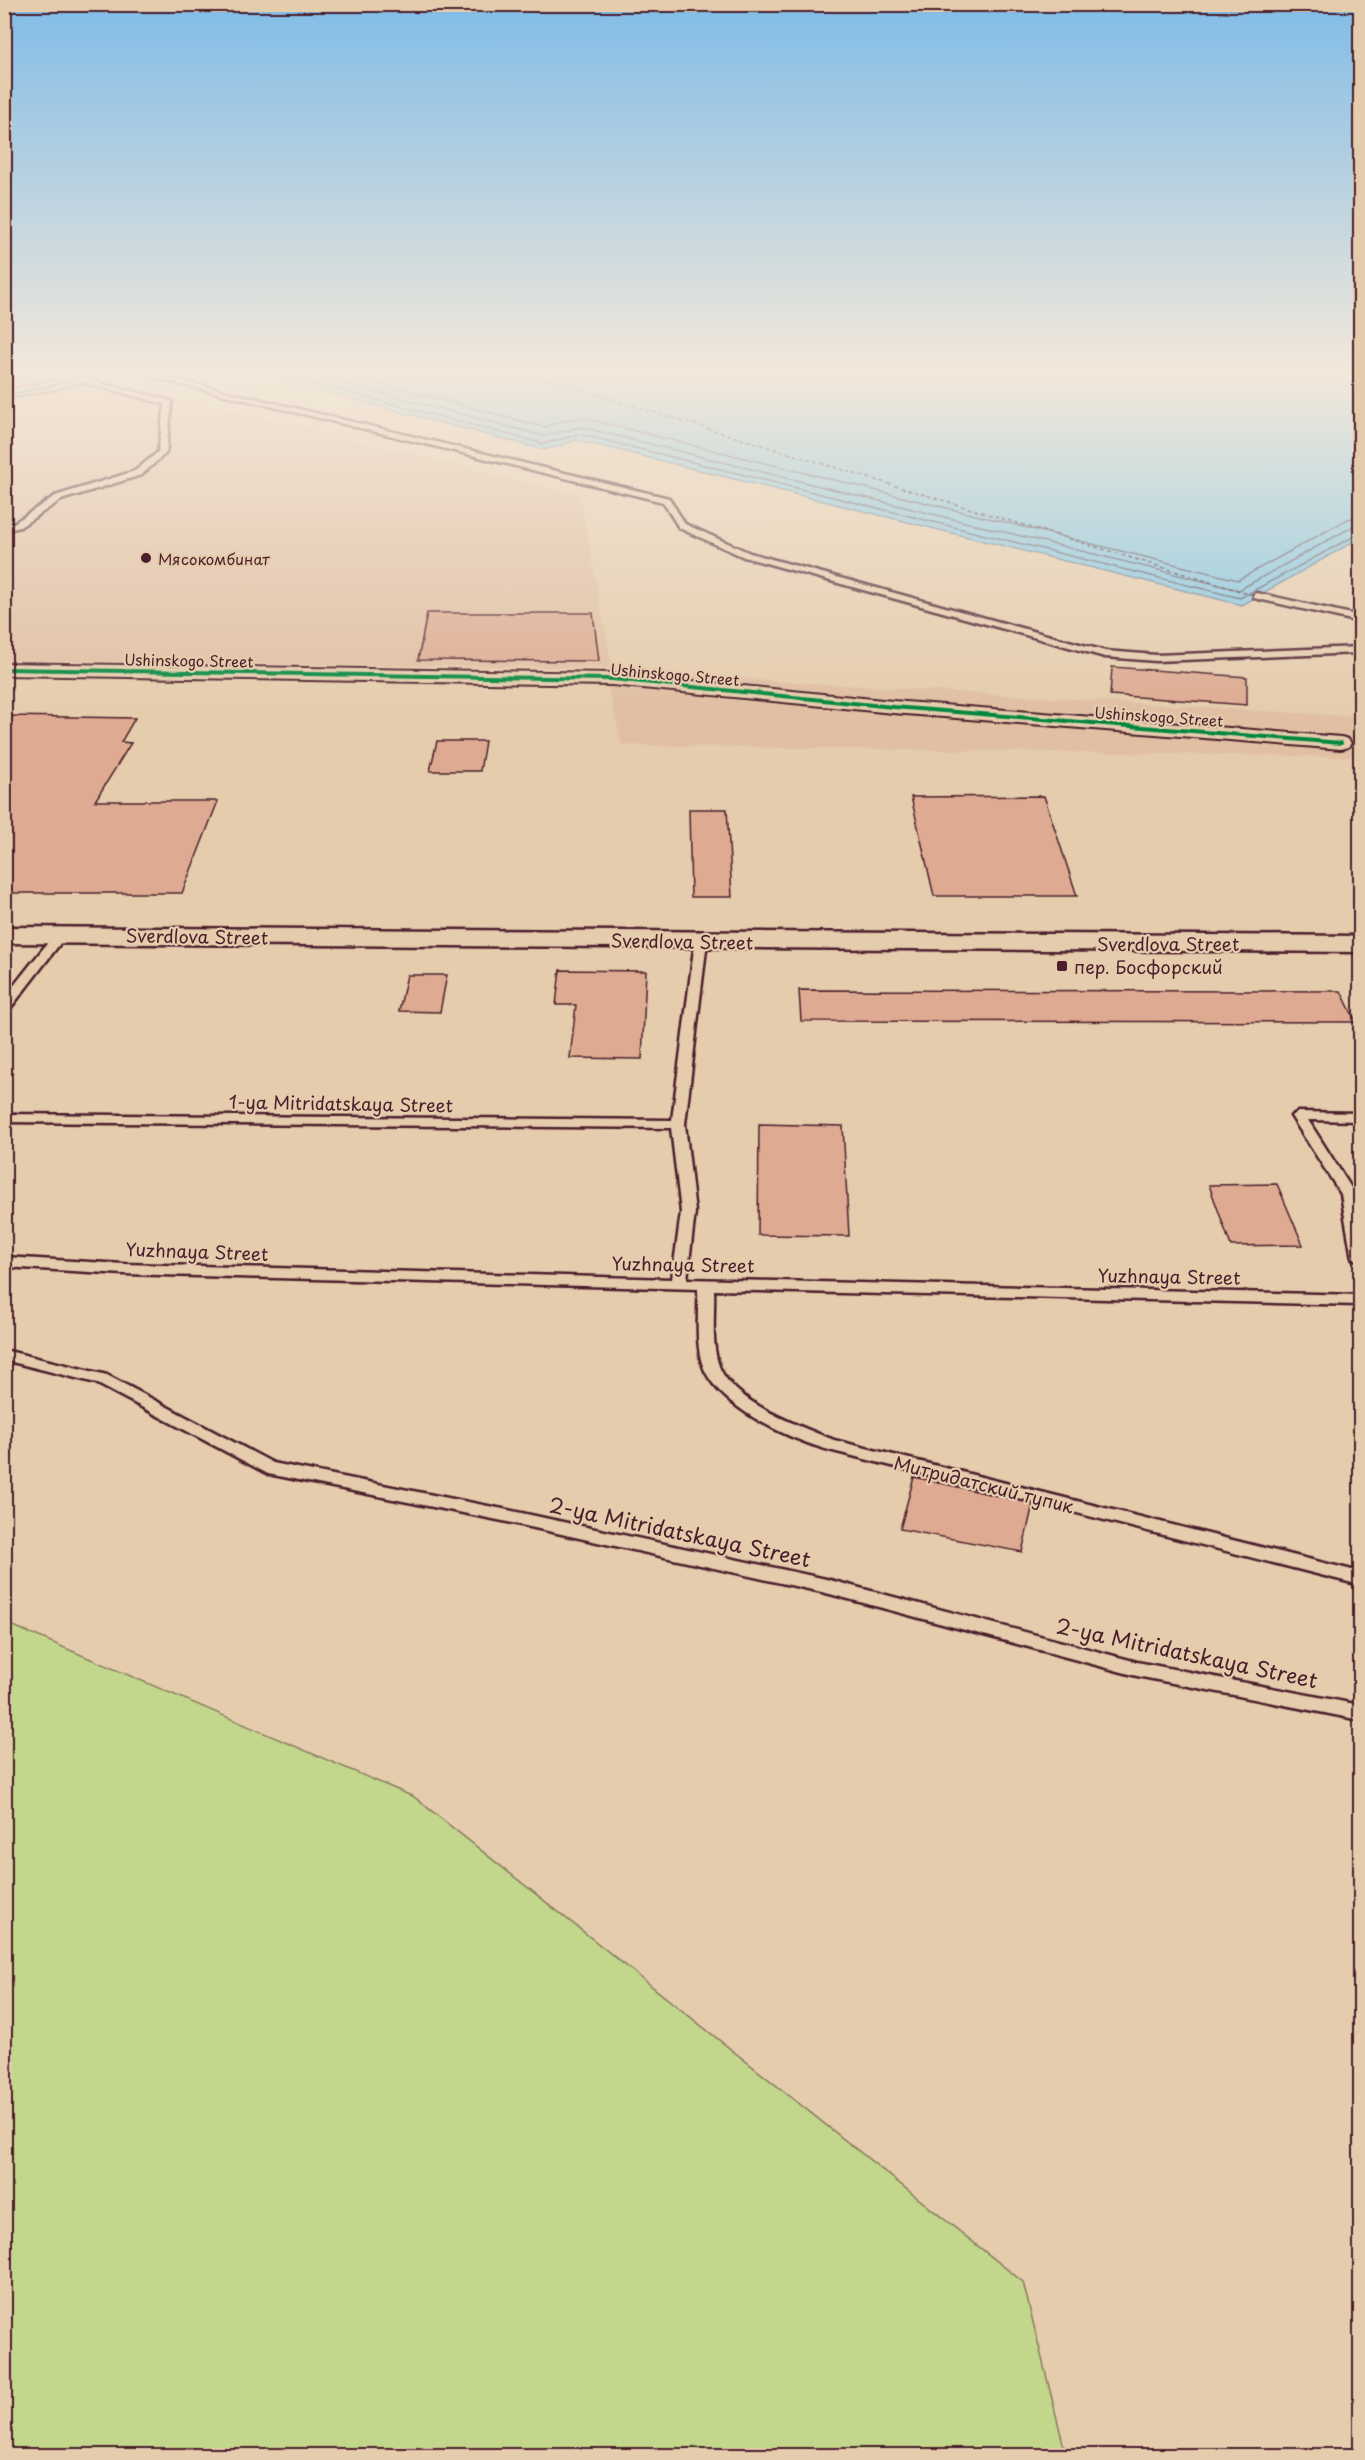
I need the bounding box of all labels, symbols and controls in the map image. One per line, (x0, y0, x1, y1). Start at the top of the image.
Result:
place label: Мясокомбинат (158, 547, 270, 570)
marker: Мясокомбинат (139, 551, 153, 565)
street label: Ushinskogo Street (124, 647, 254, 673)
street label: Ushinskogo Street (610, 657, 740, 691)
street label: Ushinskogo Street (1094, 700, 1224, 732)
street label: Sverdlova Street (126, 921, 268, 951)
street label: Sverdlova Street (611, 926, 753, 956)
street label: Sverdlova Street (1097, 930, 1239, 957)
place label: пер. Босфорский (1074, 953, 1223, 980)
marker: пер. Босфорский (1055, 959, 1069, 973)
street label: 1-ya Mitridatskaya Street (229, 1088, 453, 1118)
street label: Yuzhnaya Street (125, 1235, 269, 1267)
street label: Yuzhnaya Street (611, 1249, 755, 1279)
street label: Yuzhnaya Street (1097, 1261, 1241, 1291)
street label: Митридатский тупик (891, 1449, 1077, 1519)
street label: 2-ya Mitridatskaya Street (546, 1488, 814, 1574)
street label: 2-ya Mitridatskaya Street (1053, 1609, 1321, 1695)

